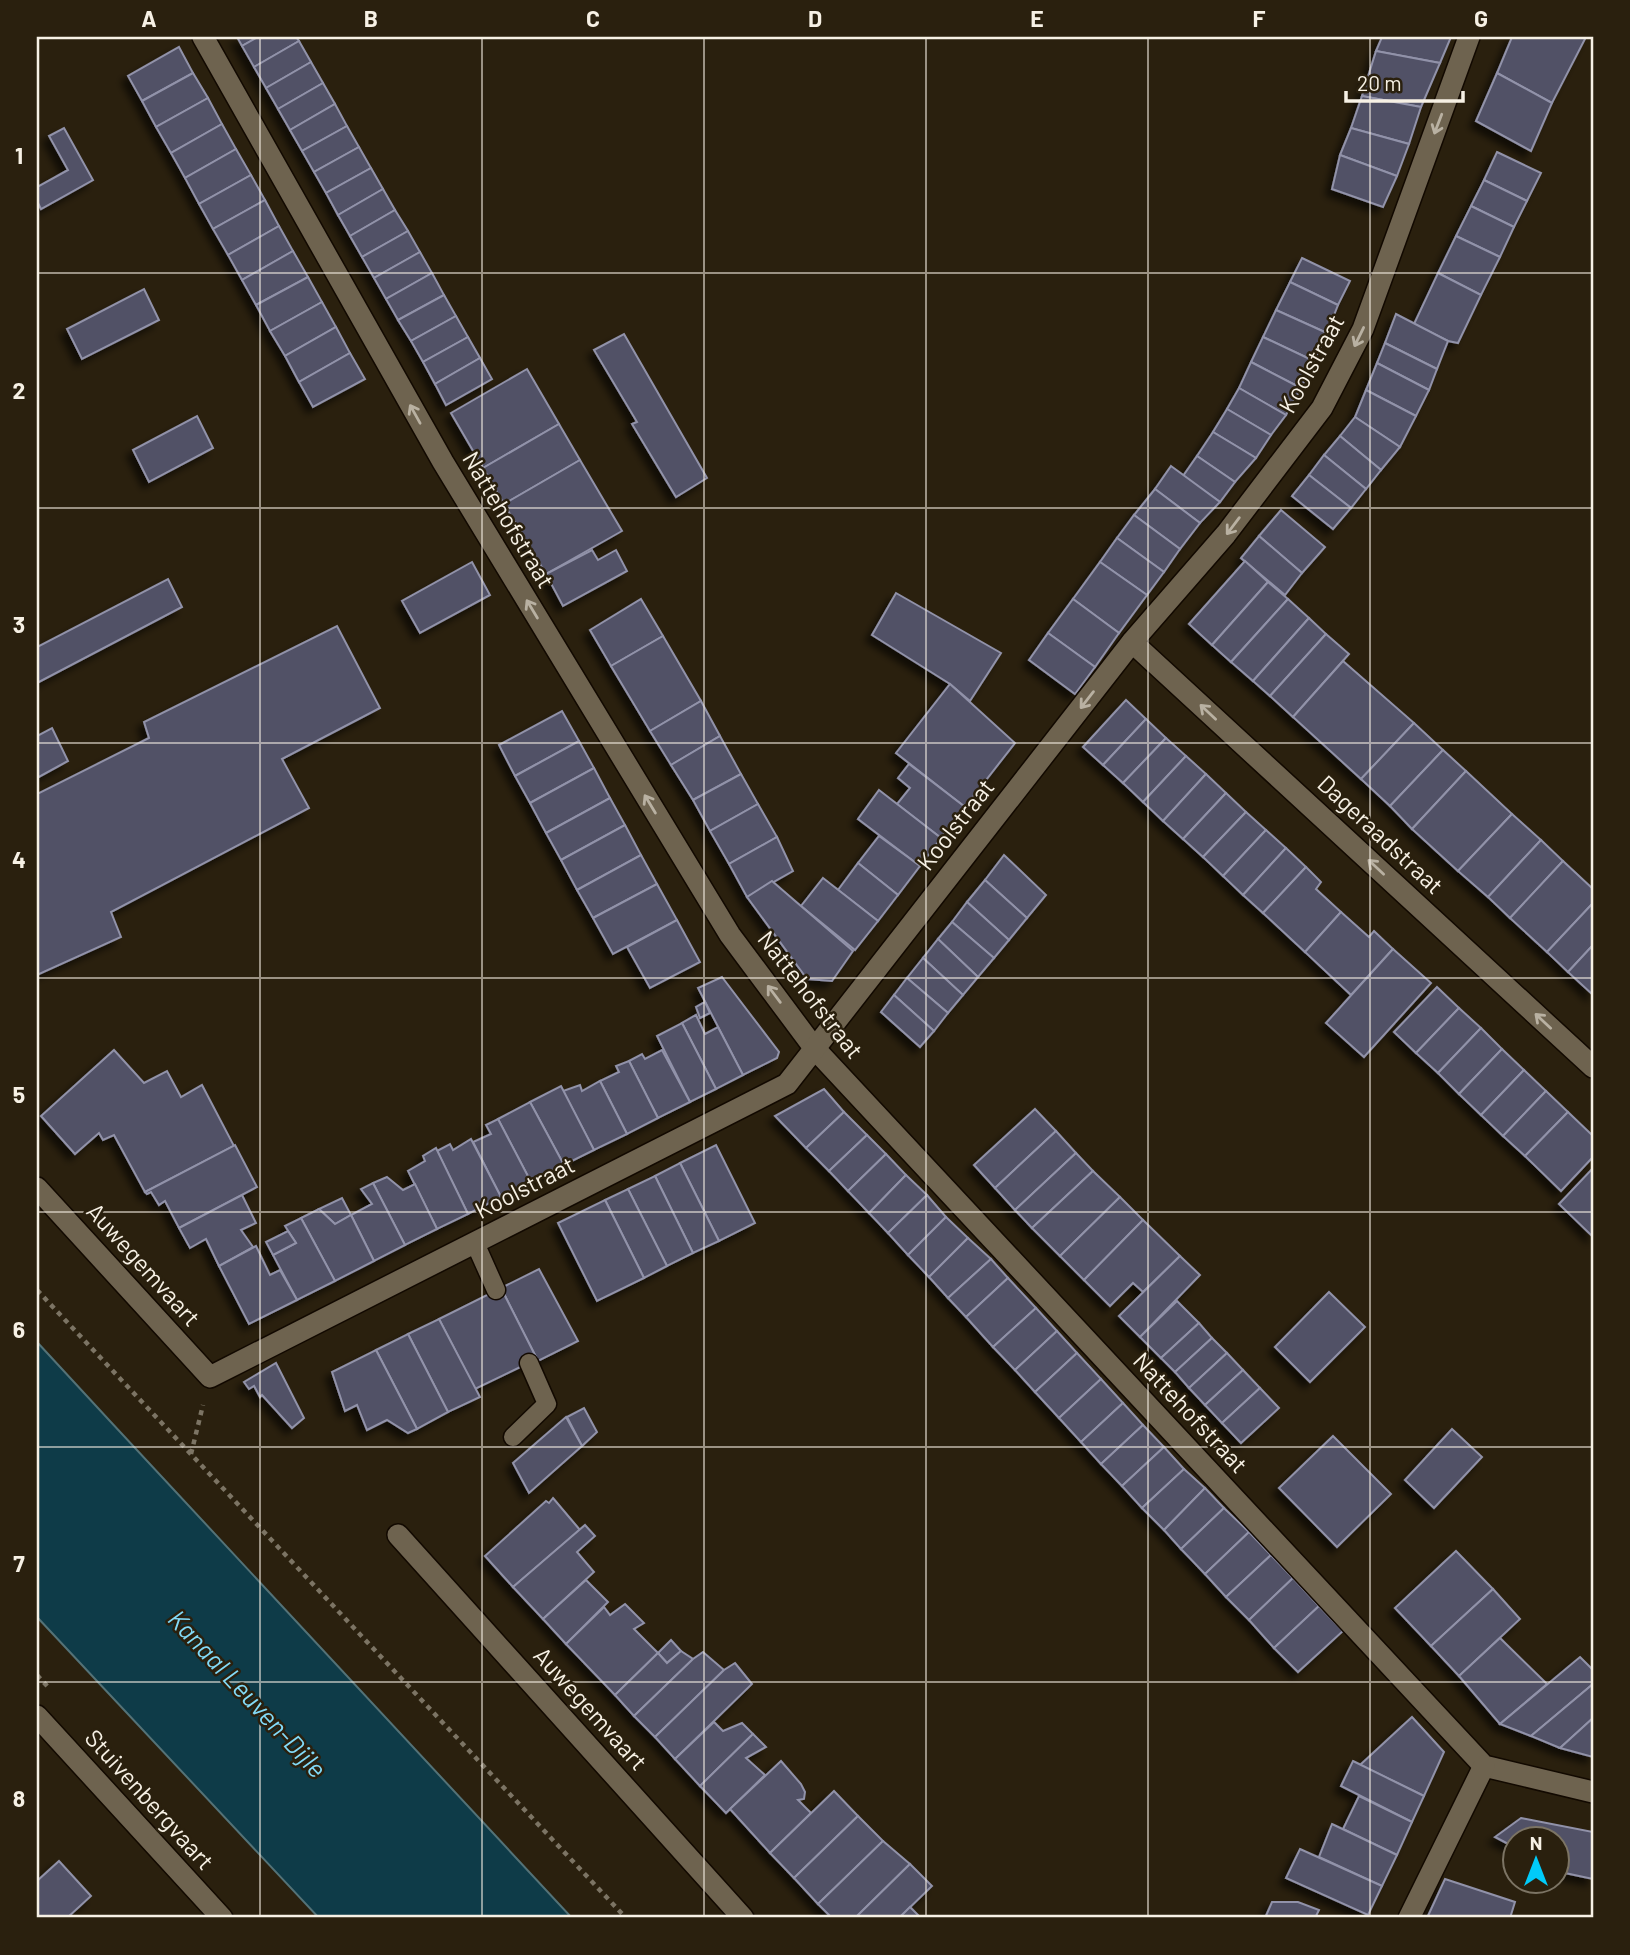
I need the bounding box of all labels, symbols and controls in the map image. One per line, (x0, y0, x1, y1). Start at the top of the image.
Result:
text: A (141, 4, 157, 32)
text: B (364, 4, 378, 32)
text: C (586, 4, 600, 32)
text: D (808, 4, 822, 32)
text: E (1030, 4, 1044, 32)
text: F (1253, 4, 1266, 32)
text: G (1474, 4, 1488, 32)
scale bar (1346, 60, 1464, 104)
text: 20 m (1357, 70, 1402, 95)
one-way arrow (1430, 113, 1443, 135)
text: 1 (15, 141, 23, 169)
street label: Koolstraat (1272, 309, 1350, 418)
one-way arrow (1351, 326, 1365, 347)
text: 2 (13, 376, 25, 404)
one-way arrow (408, 404, 422, 424)
street label: Nattehofstraat (457, 446, 561, 593)
one-way arrow (1225, 516, 1240, 534)
one-way arrow (524, 600, 538, 620)
text: 3 (13, 610, 25, 638)
one-way arrow (1079, 690, 1094, 709)
one-way arrow (1200, 704, 1217, 721)
street label: Dageraadstraat (1312, 768, 1450, 899)
street label: Koolstraat (910, 773, 1000, 876)
one-way arrow (642, 794, 656, 814)
text: 4 (12, 845, 26, 873)
one-way arrow (1368, 858, 1385, 875)
street label: Nattehofstraat (752, 924, 870, 1064)
one-way arrow (766, 985, 781, 1004)
one-way arrow (1535, 1012, 1552, 1029)
text: 5 (13, 1080, 25, 1108)
street label: Koolstraat (470, 1149, 579, 1224)
street label: Auwegemvaart (81, 1196, 207, 1332)
text: 6 (13, 1315, 25, 1343)
street label: Nattehofstraat (1128, 1346, 1254, 1478)
text: 7 (13, 1549, 25, 1577)
water label: Kanaal Leuven-Dijle (162, 1603, 334, 1783)
street label: Auwegemvaart (528, 1640, 654, 1776)
street label: Stuivenbergvaart (79, 1723, 221, 1875)
text: 8 (13, 1784, 25, 1812)
north arrow (1500, 1826, 1570, 1896)
text: N (1530, 1831, 1542, 1854)

